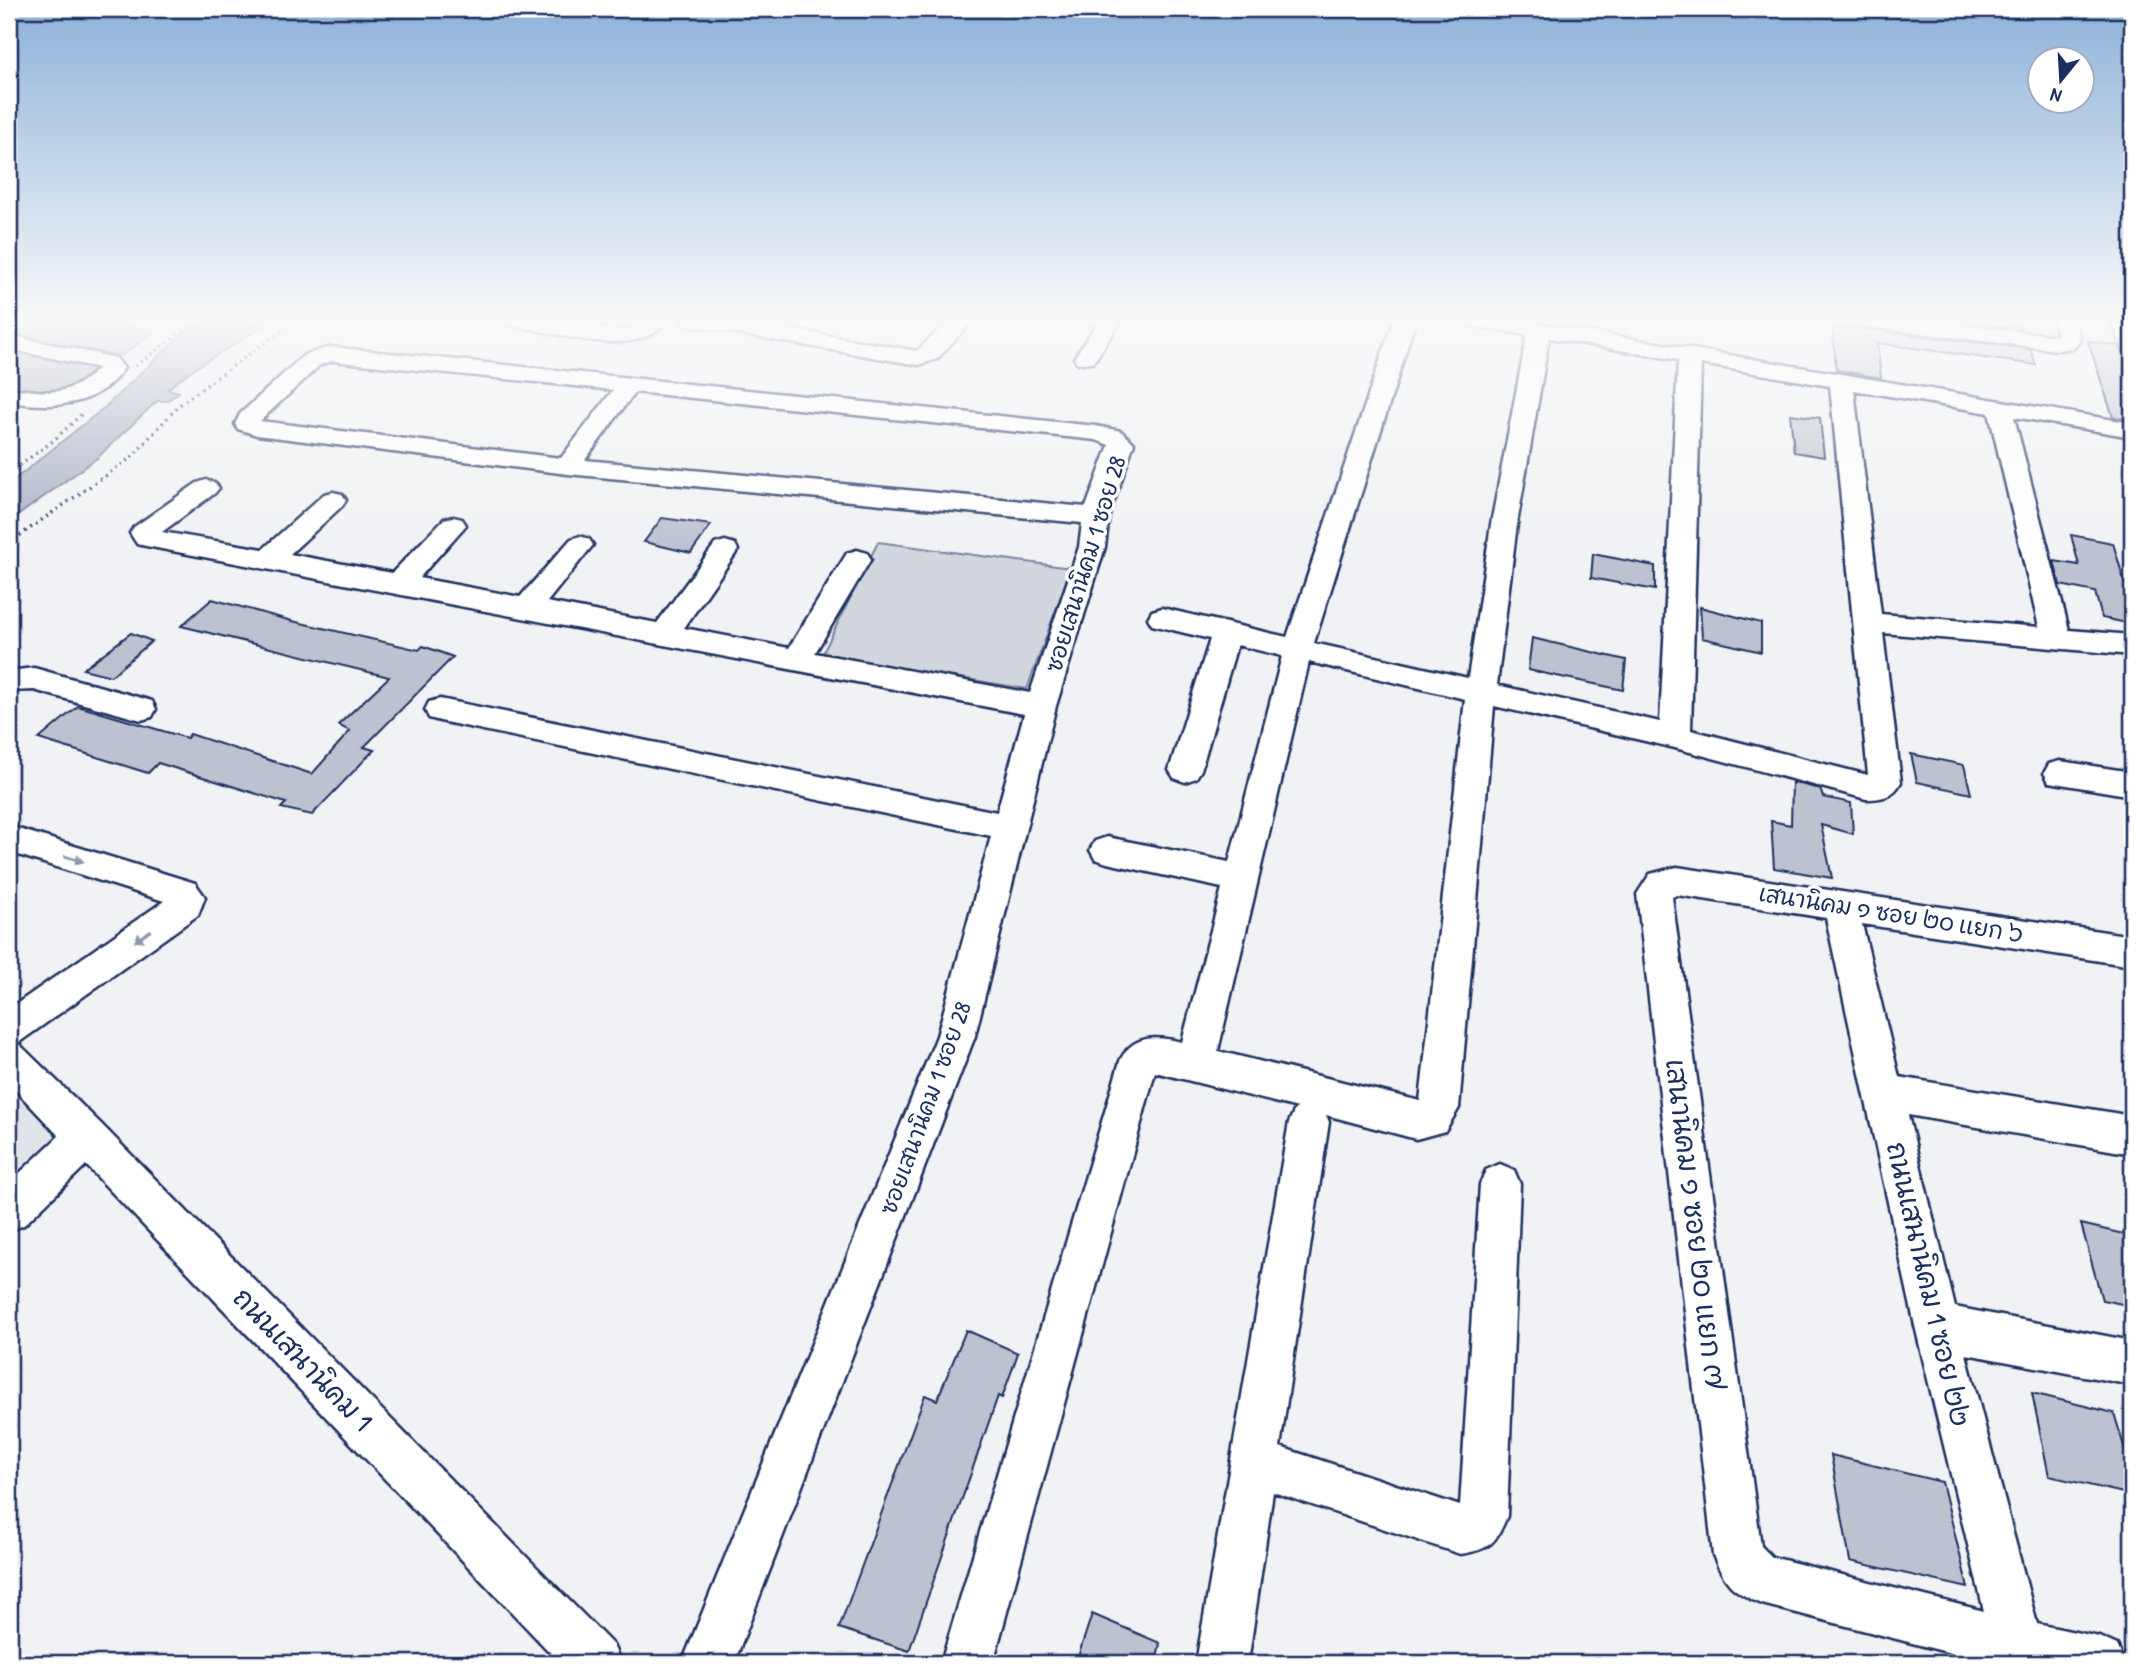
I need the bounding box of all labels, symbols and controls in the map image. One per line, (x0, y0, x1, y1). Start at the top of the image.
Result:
north arrow (2025, 46, 2096, 116)
text: N (2047, 82, 2065, 110)
street label: ซอยเสนานิคม 1 ซอย 28 (1037, 452, 1133, 676)
one-way arrow (64, 855, 85, 865)
street label: เสนานิคม ๑ ซอย ๒๐ แยก ๖ (1757, 877, 2025, 949)
one-way arrow (133, 928, 152, 942)
street label: ซอยเสนานิคม 1 ซอย 28 (872, 997, 978, 1219)
street label: เสนานิคม ๑ ซอย ๒๐ แยก ๗ (1657, 1056, 1735, 1392)
street label: ถนนเสนานิคม 1 ซอย ๒๒ (1878, 1138, 1980, 1430)
street label: ถนนเสนานิคม 1 (225, 1279, 381, 1439)

